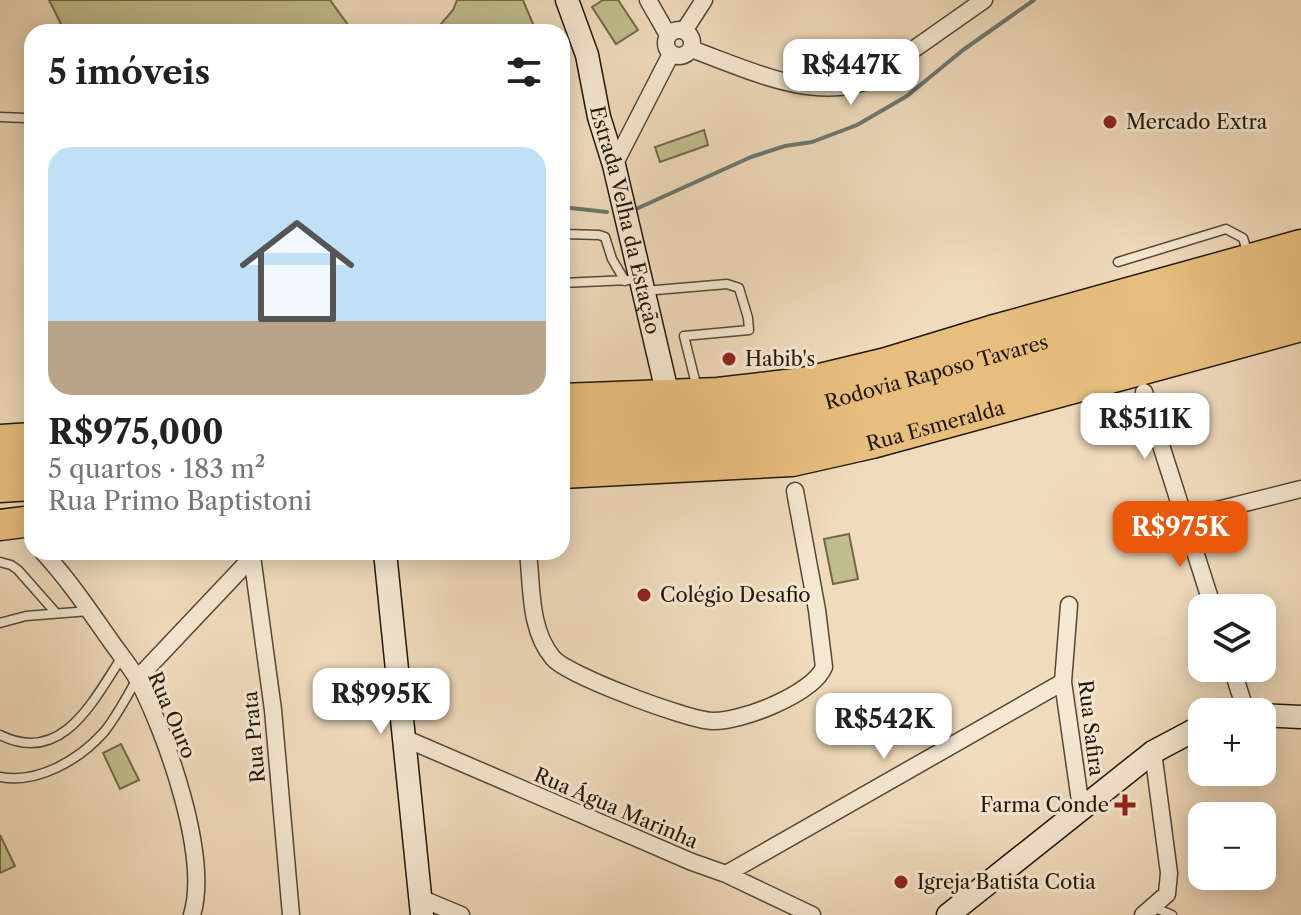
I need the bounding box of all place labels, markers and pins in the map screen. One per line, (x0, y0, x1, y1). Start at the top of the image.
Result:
pin: R$447K (786, 39, 916, 107)
place label: Mercado Extra (1126, 110, 1268, 134)
marker: Mercado Extra (1101, 113, 1119, 131)
place label: Habib's (745, 347, 815, 371)
marker: Habib's (720, 350, 738, 368)
pin: R$511K (1080, 393, 1210, 461)
pin: R$975K (1115, 501, 1245, 569)
place label: Colégio Desafio (660, 583, 811, 607)
marker: Colégio Desafio (635, 586, 653, 604)
pin: R$995K (316, 668, 446, 736)
pin: R$542K (819, 693, 949, 761)
place label: Farma Conde (980, 793, 1109, 817)
marker: Farma Conde (1116, 796, 1134, 814)
place label: Igreja Batista Cotia (917, 870, 1096, 894)
marker: Igreja Batista Cotia (892, 873, 910, 891)

